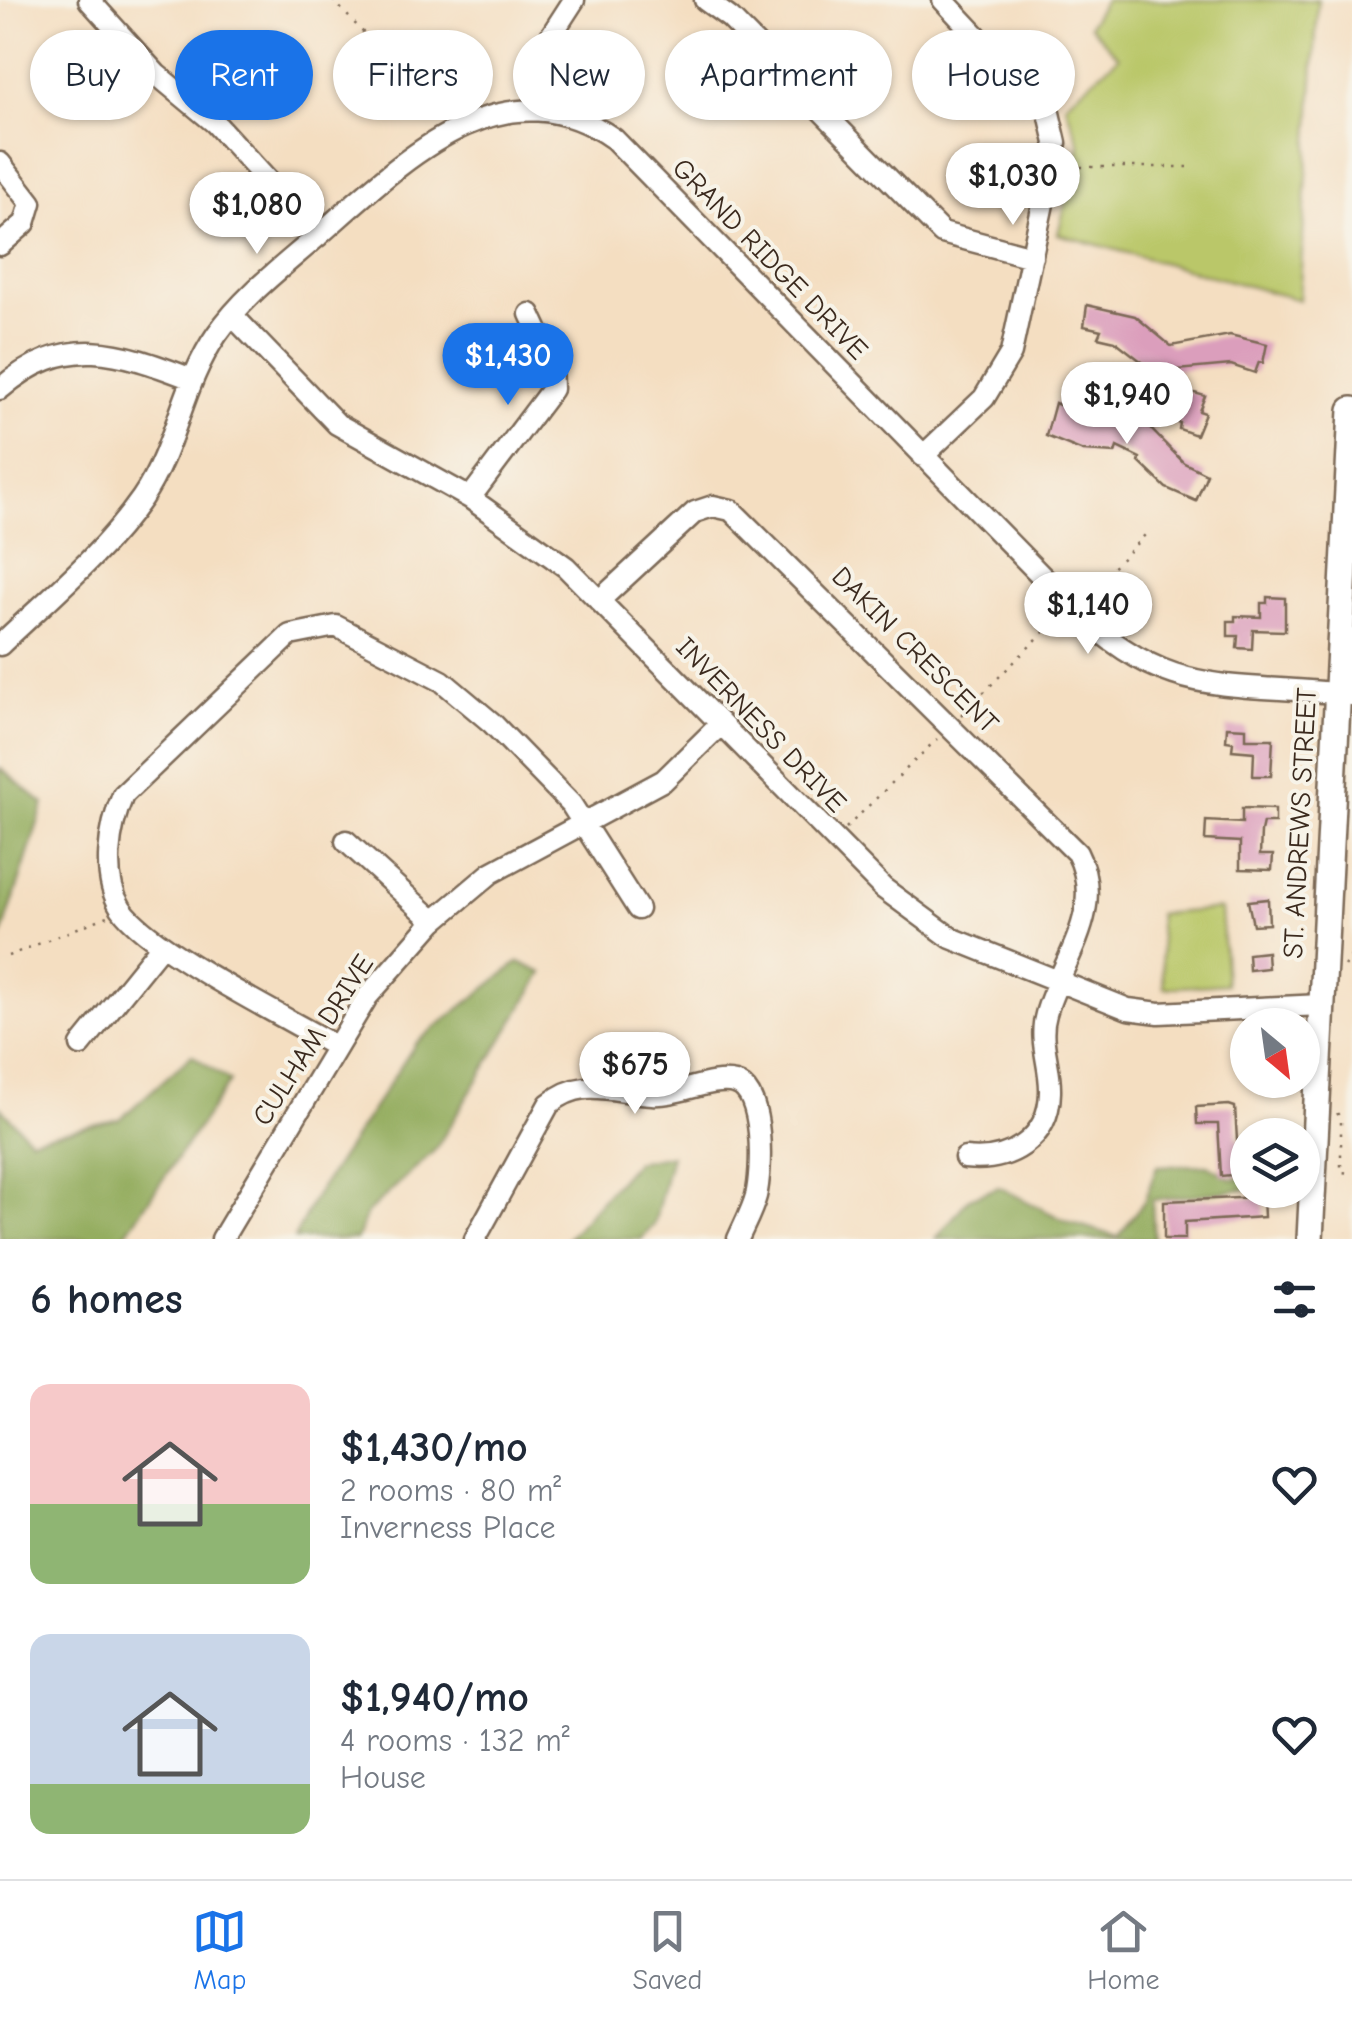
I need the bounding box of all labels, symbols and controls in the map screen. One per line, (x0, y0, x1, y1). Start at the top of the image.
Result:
chip: Buy (30, 30, 155, 120)
chip: Rent (175, 30, 313, 120)
chip: Filters (333, 30, 493, 120)
chip: New (513, 30, 645, 120)
chip: Apartment (665, 30, 892, 120)
chip: House (912, 30, 1075, 120)
pin: $1,030 (932, 143, 1094, 228)
street label: GRAND RIDGE DRIVE (666, 152, 874, 366)
text: $1,030 (968, 157, 1058, 194)
pin: $1,080 (176, 172, 338, 257)
text: $1,080 (212, 186, 302, 223)
pin: $1,430 (427, 323, 589, 408)
text: $1,430 (464, 337, 552, 374)
pin: $1,940 (1046, 362, 1208, 447)
text: $1,940 (1083, 376, 1171, 413)
street label: DAKIN CRESCENT (825, 560, 1005, 740)
pin: $1,140 (1007, 572, 1169, 657)
text: $1,140 (1046, 586, 1130, 623)
street label: INVERNESS DRIVE (669, 631, 853, 819)
street label: ST. ANDREWS STREET (1277, 686, 1323, 959)
street label: CULHAM DRIVE (246, 949, 380, 1131)
north arrow (1230, 1008, 1320, 1098)
map controls (1230, 1008, 1320, 1208)
pin: $675 (576, 1032, 694, 1117)
text: $675 (601, 1046, 669, 1083)
button: layers (1230, 1118, 1320, 1208)
icon: filters (1267, 1272, 1322, 1327)
text: 6 homes (30, 1275, 183, 1324)
text: $1,430/mo (340, 1423, 528, 1472)
icon: home (110, 1424, 230, 1544)
icon: heart (1267, 1457, 1322, 1512)
text: 2 rooms · 80 m² (340, 1472, 561, 1509)
text: Inverness Place (340, 1509, 556, 1546)
text: $1,940/mo (340, 1673, 529, 1722)
icon: home (110, 1674, 230, 1794)
icon: heart (1267, 1707, 1322, 1762)
text: 4 rooms · 132 m² (340, 1722, 570, 1759)
text: House (340, 1759, 426, 1796)
tab: Map (192, 1904, 247, 1996)
tab: Saved (632, 1904, 702, 1996)
tab: Home (1087, 1904, 1160, 1996)

